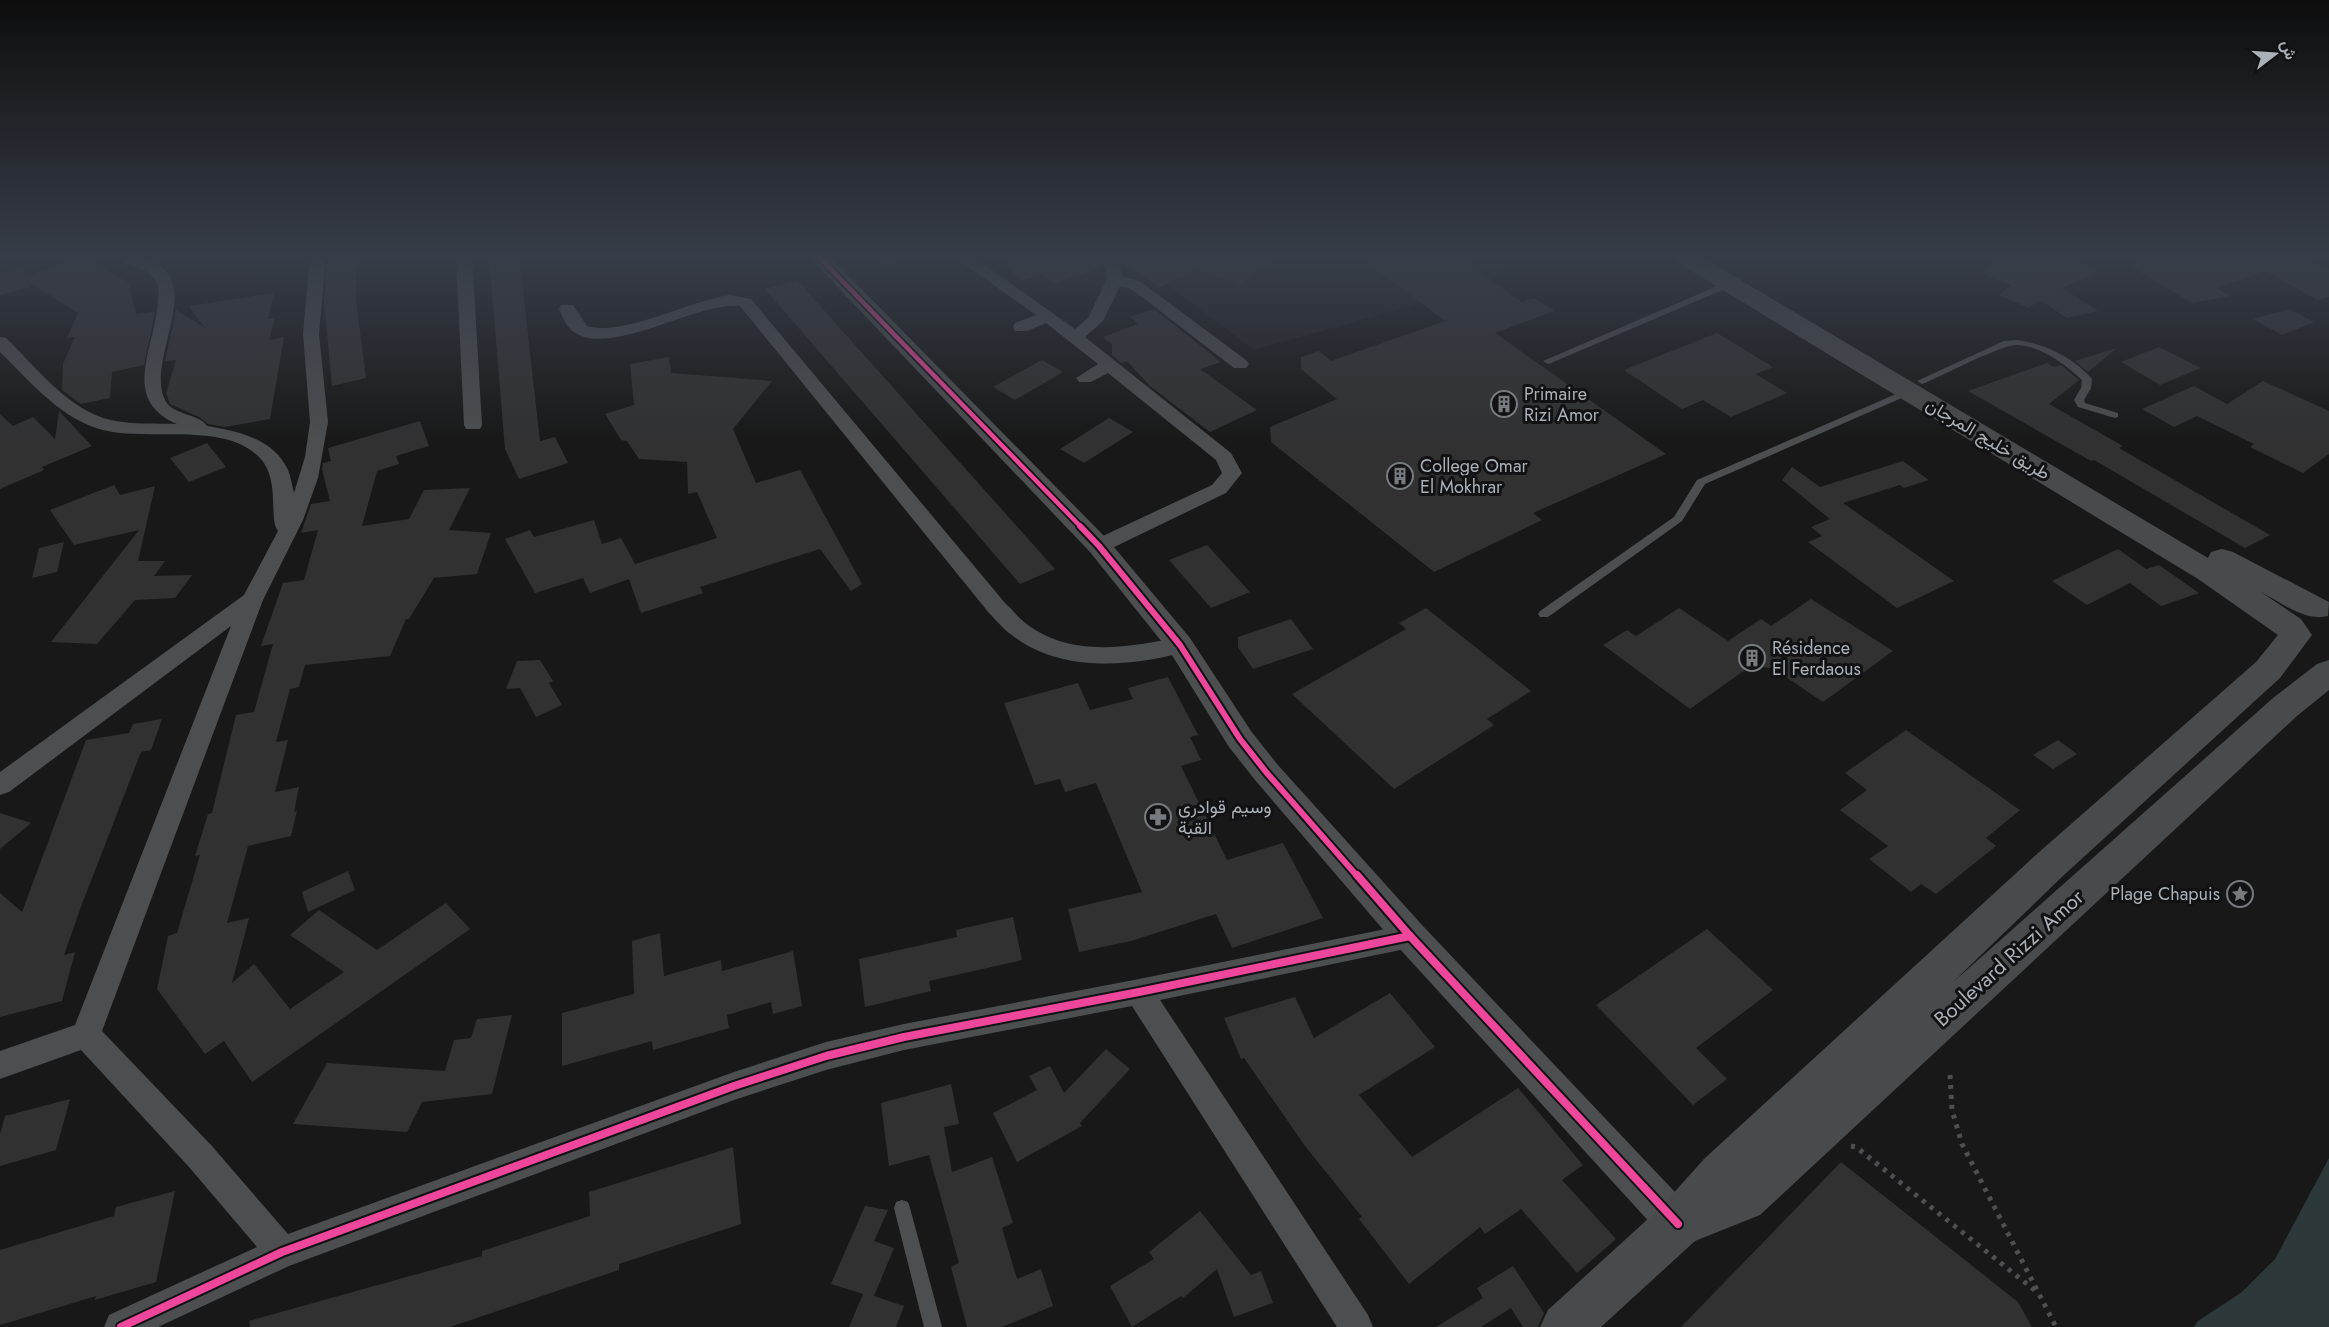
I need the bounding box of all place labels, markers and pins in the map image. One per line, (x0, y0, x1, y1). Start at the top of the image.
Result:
place label: Primaire Rizi Amor (1524, 381, 1600, 428)
building icon: Primaire Rizi Amor (1489, 389, 1519, 419)
place label: College Omar El Mokhrar (1420, 453, 1529, 500)
building icon: College Omar El Mokhrar (1385, 461, 1415, 491)
place label: Résidence El Ferdaous (1772, 635, 1861, 682)
building icon: Résidence El Ferdaous (1737, 643, 1767, 673)
place label: وسيم قوادري القبة (1178, 794, 1271, 841)
pharmacy icon: وسيم قوادري القبة (1143, 802, 1173, 832)
place icon: Plage Chapuis (2225, 879, 2255, 909)
place label: Plage Chapuis (2110, 881, 2220, 907)

